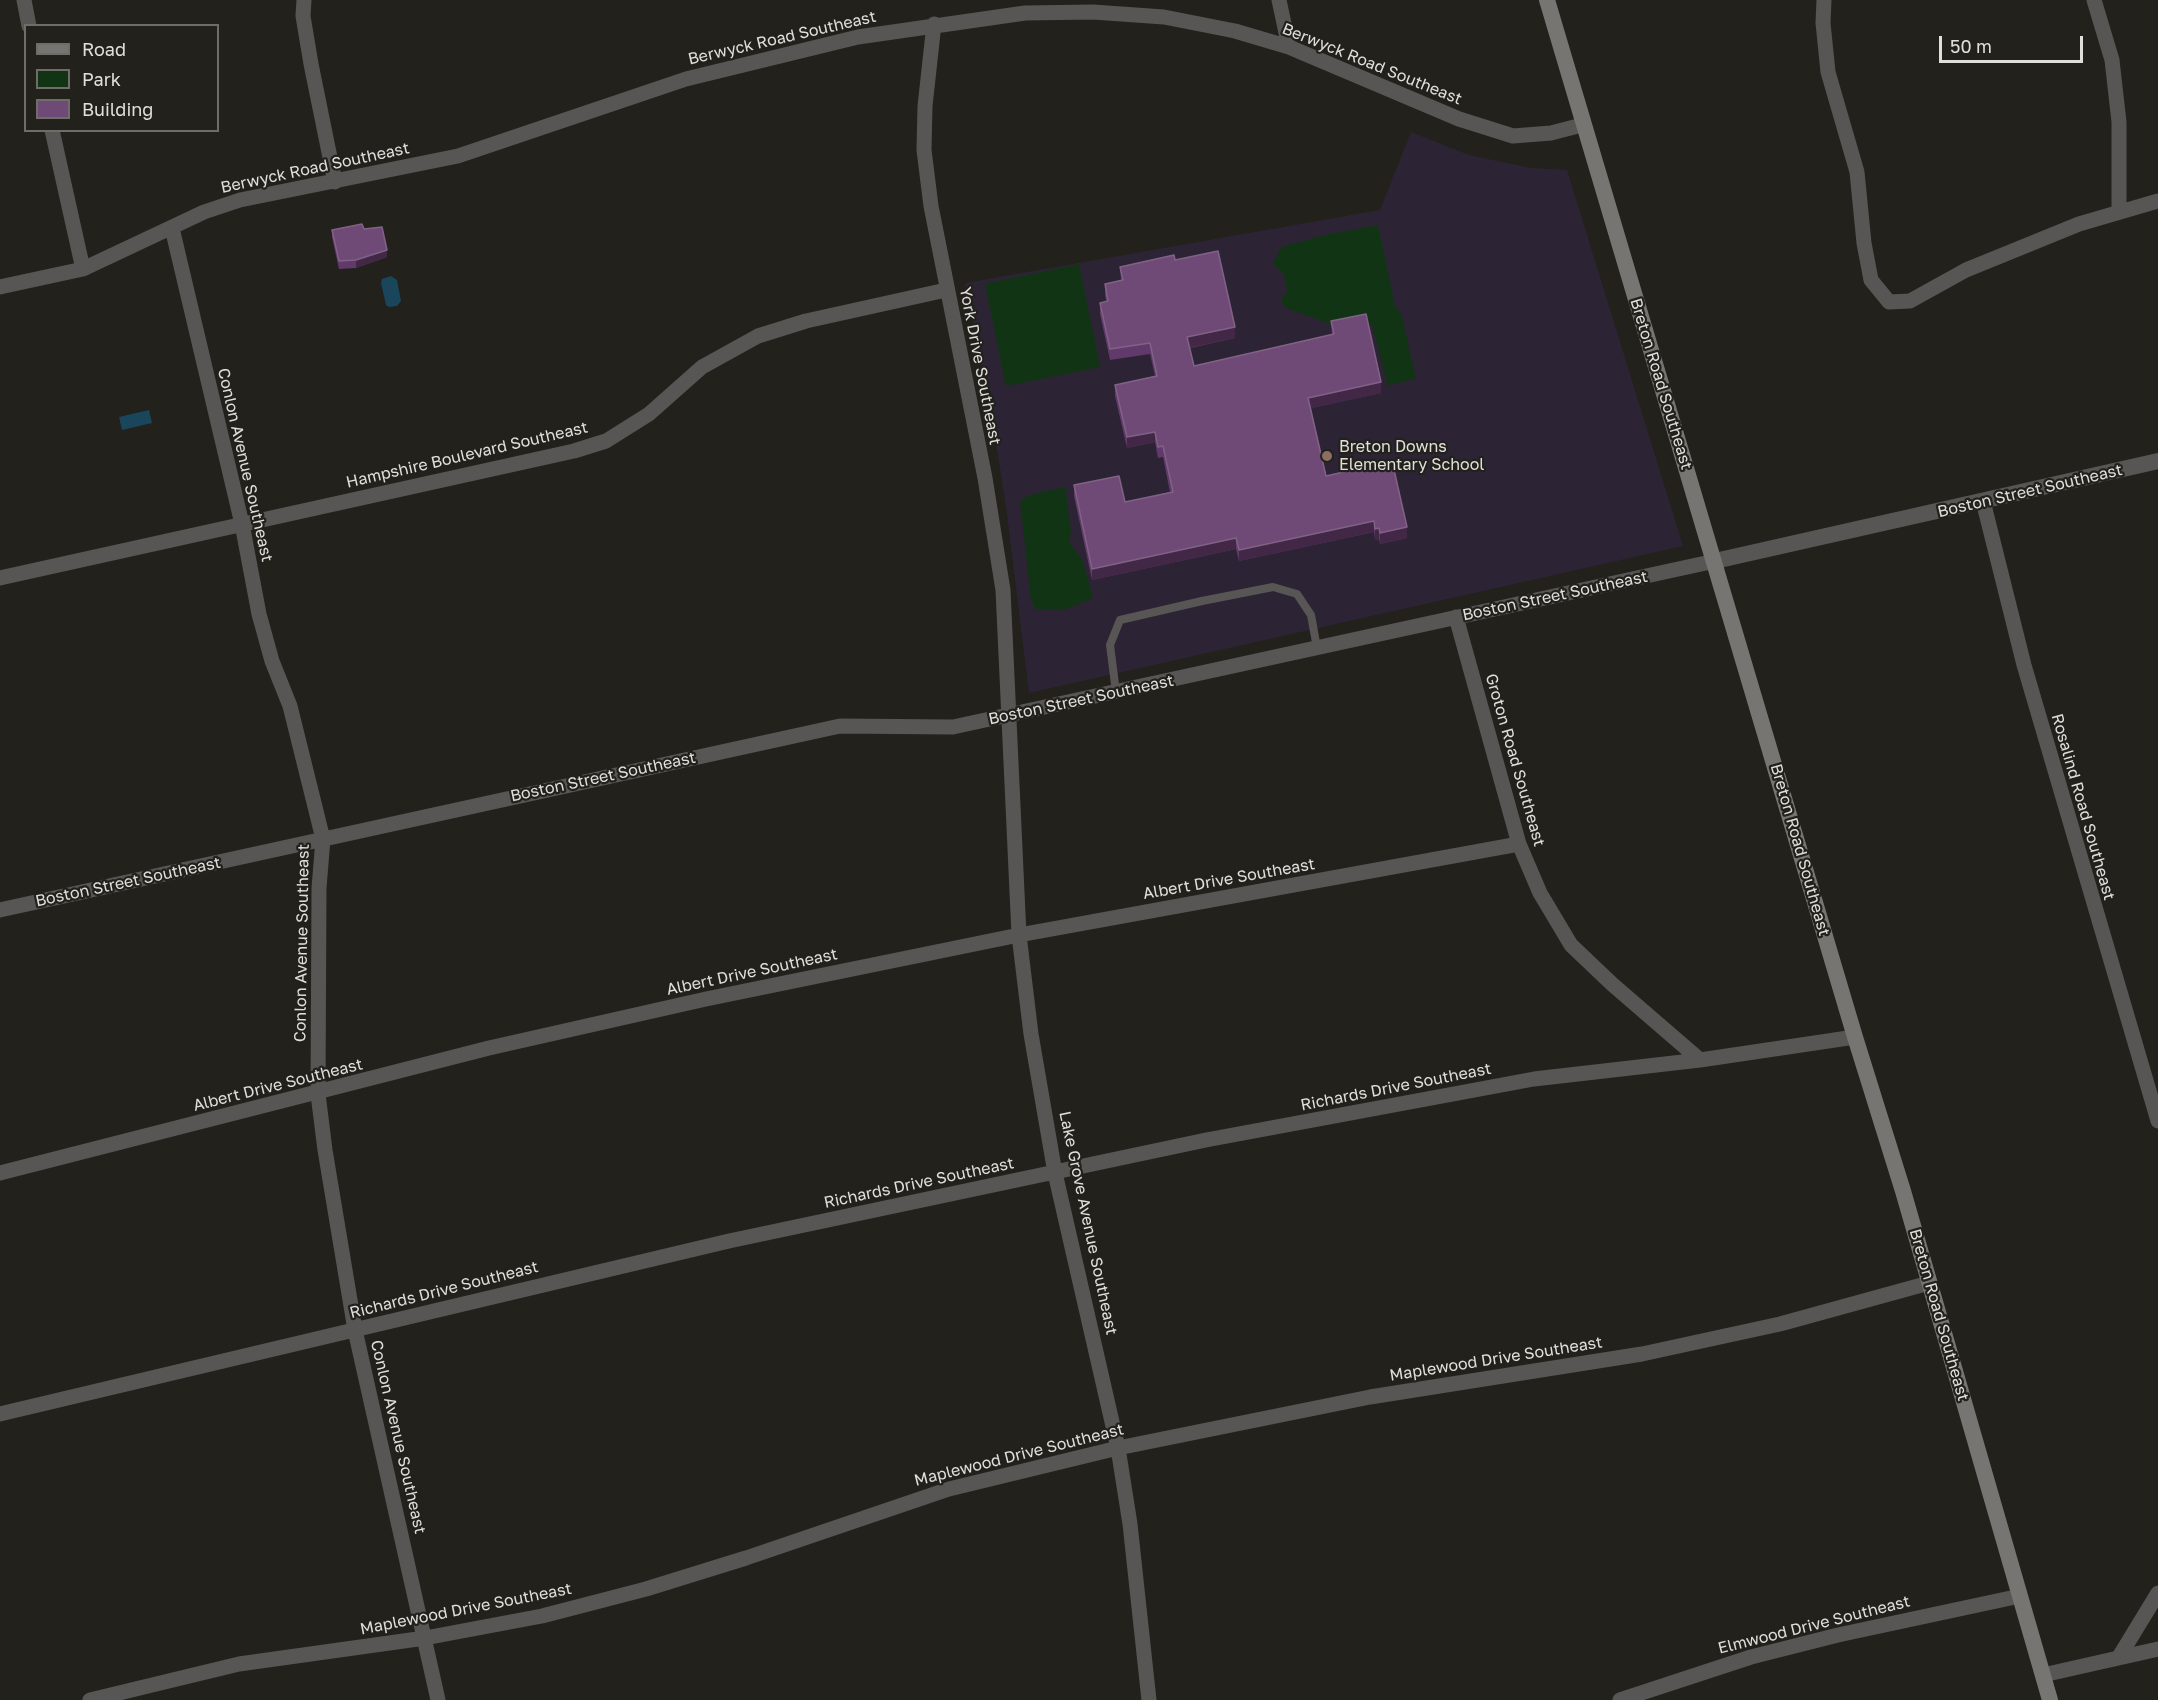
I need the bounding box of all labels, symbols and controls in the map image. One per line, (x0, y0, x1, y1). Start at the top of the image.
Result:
street label: Berwyck Road Southeast (686, 7, 878, 69)
street label: Berwyck Road Southeast (1279, 19, 1465, 109)
legend (24, 24, 219, 132)
scale bar (1942, 24, 2086, 62)
text: 50 m (1950, 35, 1992, 57)
text: Road (82, 38, 126, 60)
text: Park (82, 68, 121, 90)
text: Building (82, 98, 153, 120)
street label: Berwyck Road Southeast (219, 139, 411, 197)
street label: York Drive Southeast (955, 285, 1005, 447)
street label: Breton Road Southeast (1626, 296, 1696, 472)
street label: Conlon Avenue Southeast (213, 366, 277, 564)
street label: Hampshire Boulevard Southeast (344, 418, 590, 492)
place label: Breton Downs Elementary School (1339, 437, 1484, 475)
marker: Breton Downs Elementary School (1320, 449, 1334, 463)
street label: Boston Street Southeast (1936, 460, 2124, 522)
street label: Boston Street Southeast (1461, 567, 1649, 625)
street label: Boston Street Southeast (987, 671, 1175, 729)
street label: Groton Road Southeast (1481, 671, 1549, 849)
street label: Rosalind Road Southeast (2047, 712, 2119, 902)
street label: Boston Street Southeast (509, 748, 697, 806)
street label: Breton Road Southeast (1766, 762, 1834, 938)
street label: Conlon Avenue Southeast (291, 844, 313, 1042)
street label: Boston Street Southeast (34, 853, 222, 911)
street label: Albert Drive Southeast (1142, 854, 1316, 904)
street label: Albert Drive Southeast (665, 944, 839, 1000)
street label: Albert Drive Southeast (191, 1055, 365, 1115)
street label: Richards Drive Southeast (1299, 1059, 1493, 1115)
street label: Lake Grove Avenue Southeast (1055, 1109, 1121, 1337)
street label: Richards Drive Southeast (822, 1153, 1016, 1213)
street label: Breton Road Southeast (1905, 1227, 1973, 1403)
street label: Richards Drive Southeast (348, 1257, 540, 1323)
street label: Maplewood Drive Southeast (1388, 1333, 1604, 1385)
street label: Conlon Avenue Southeast (366, 1338, 430, 1536)
street label: Maplewood Drive Southeast (912, 1420, 1126, 1490)
street label: Maplewood Drive Southeast (359, 1579, 573, 1639)
street label: Elmwood Drive Southeast (1716, 1592, 1912, 1658)

